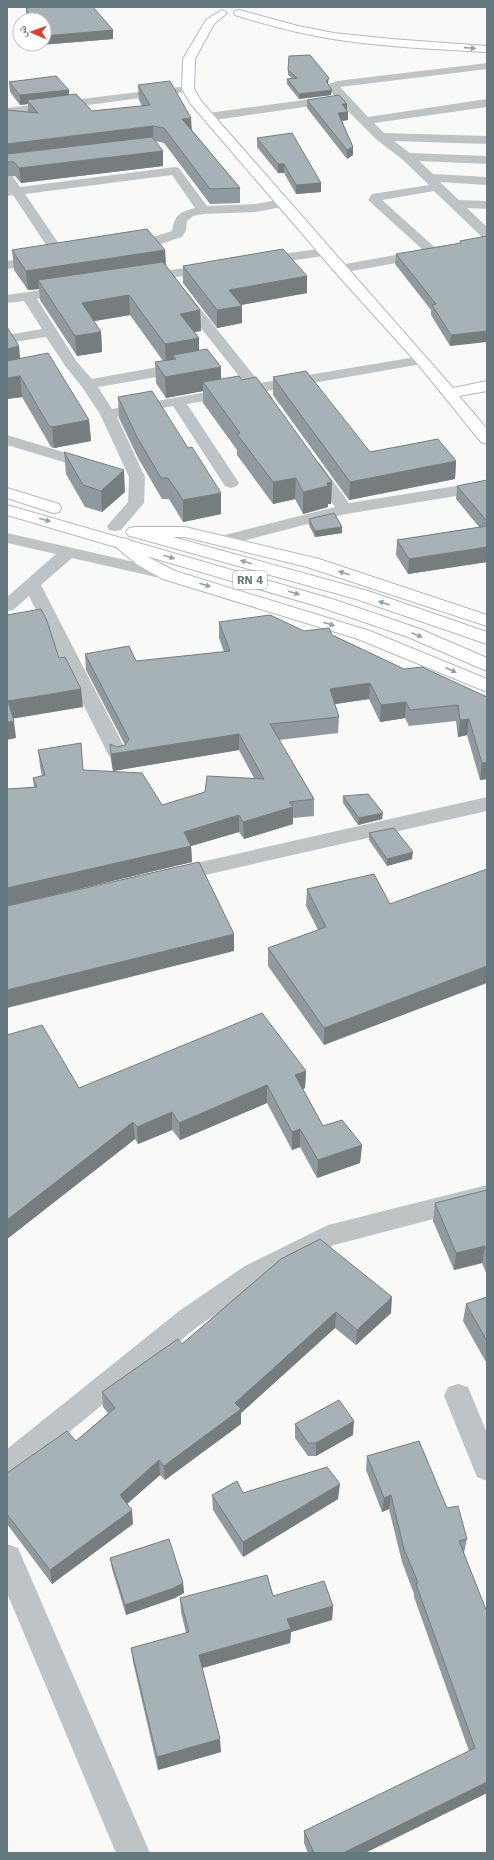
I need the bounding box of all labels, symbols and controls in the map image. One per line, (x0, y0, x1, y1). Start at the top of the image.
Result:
north arrow (12, 12, 52, 52)
text: ش (16, 25, 30, 38)
one-way arrow (464, 44, 476, 51)
one-way arrow (38, 518, 51, 524)
one-way arrow (164, 554, 176, 560)
one-way arrow (240, 559, 252, 565)
one-way arrow (337, 570, 349, 576)
road number: RN 4 (233, 571, 267, 589)
one-way arrow (199, 582, 211, 588)
one-way arrow (288, 590, 300, 596)
one-way arrow (378, 599, 390, 605)
one-way arrow (323, 621, 335, 627)
one-way arrow (412, 632, 423, 638)
one-way arrow (445, 667, 456, 673)

